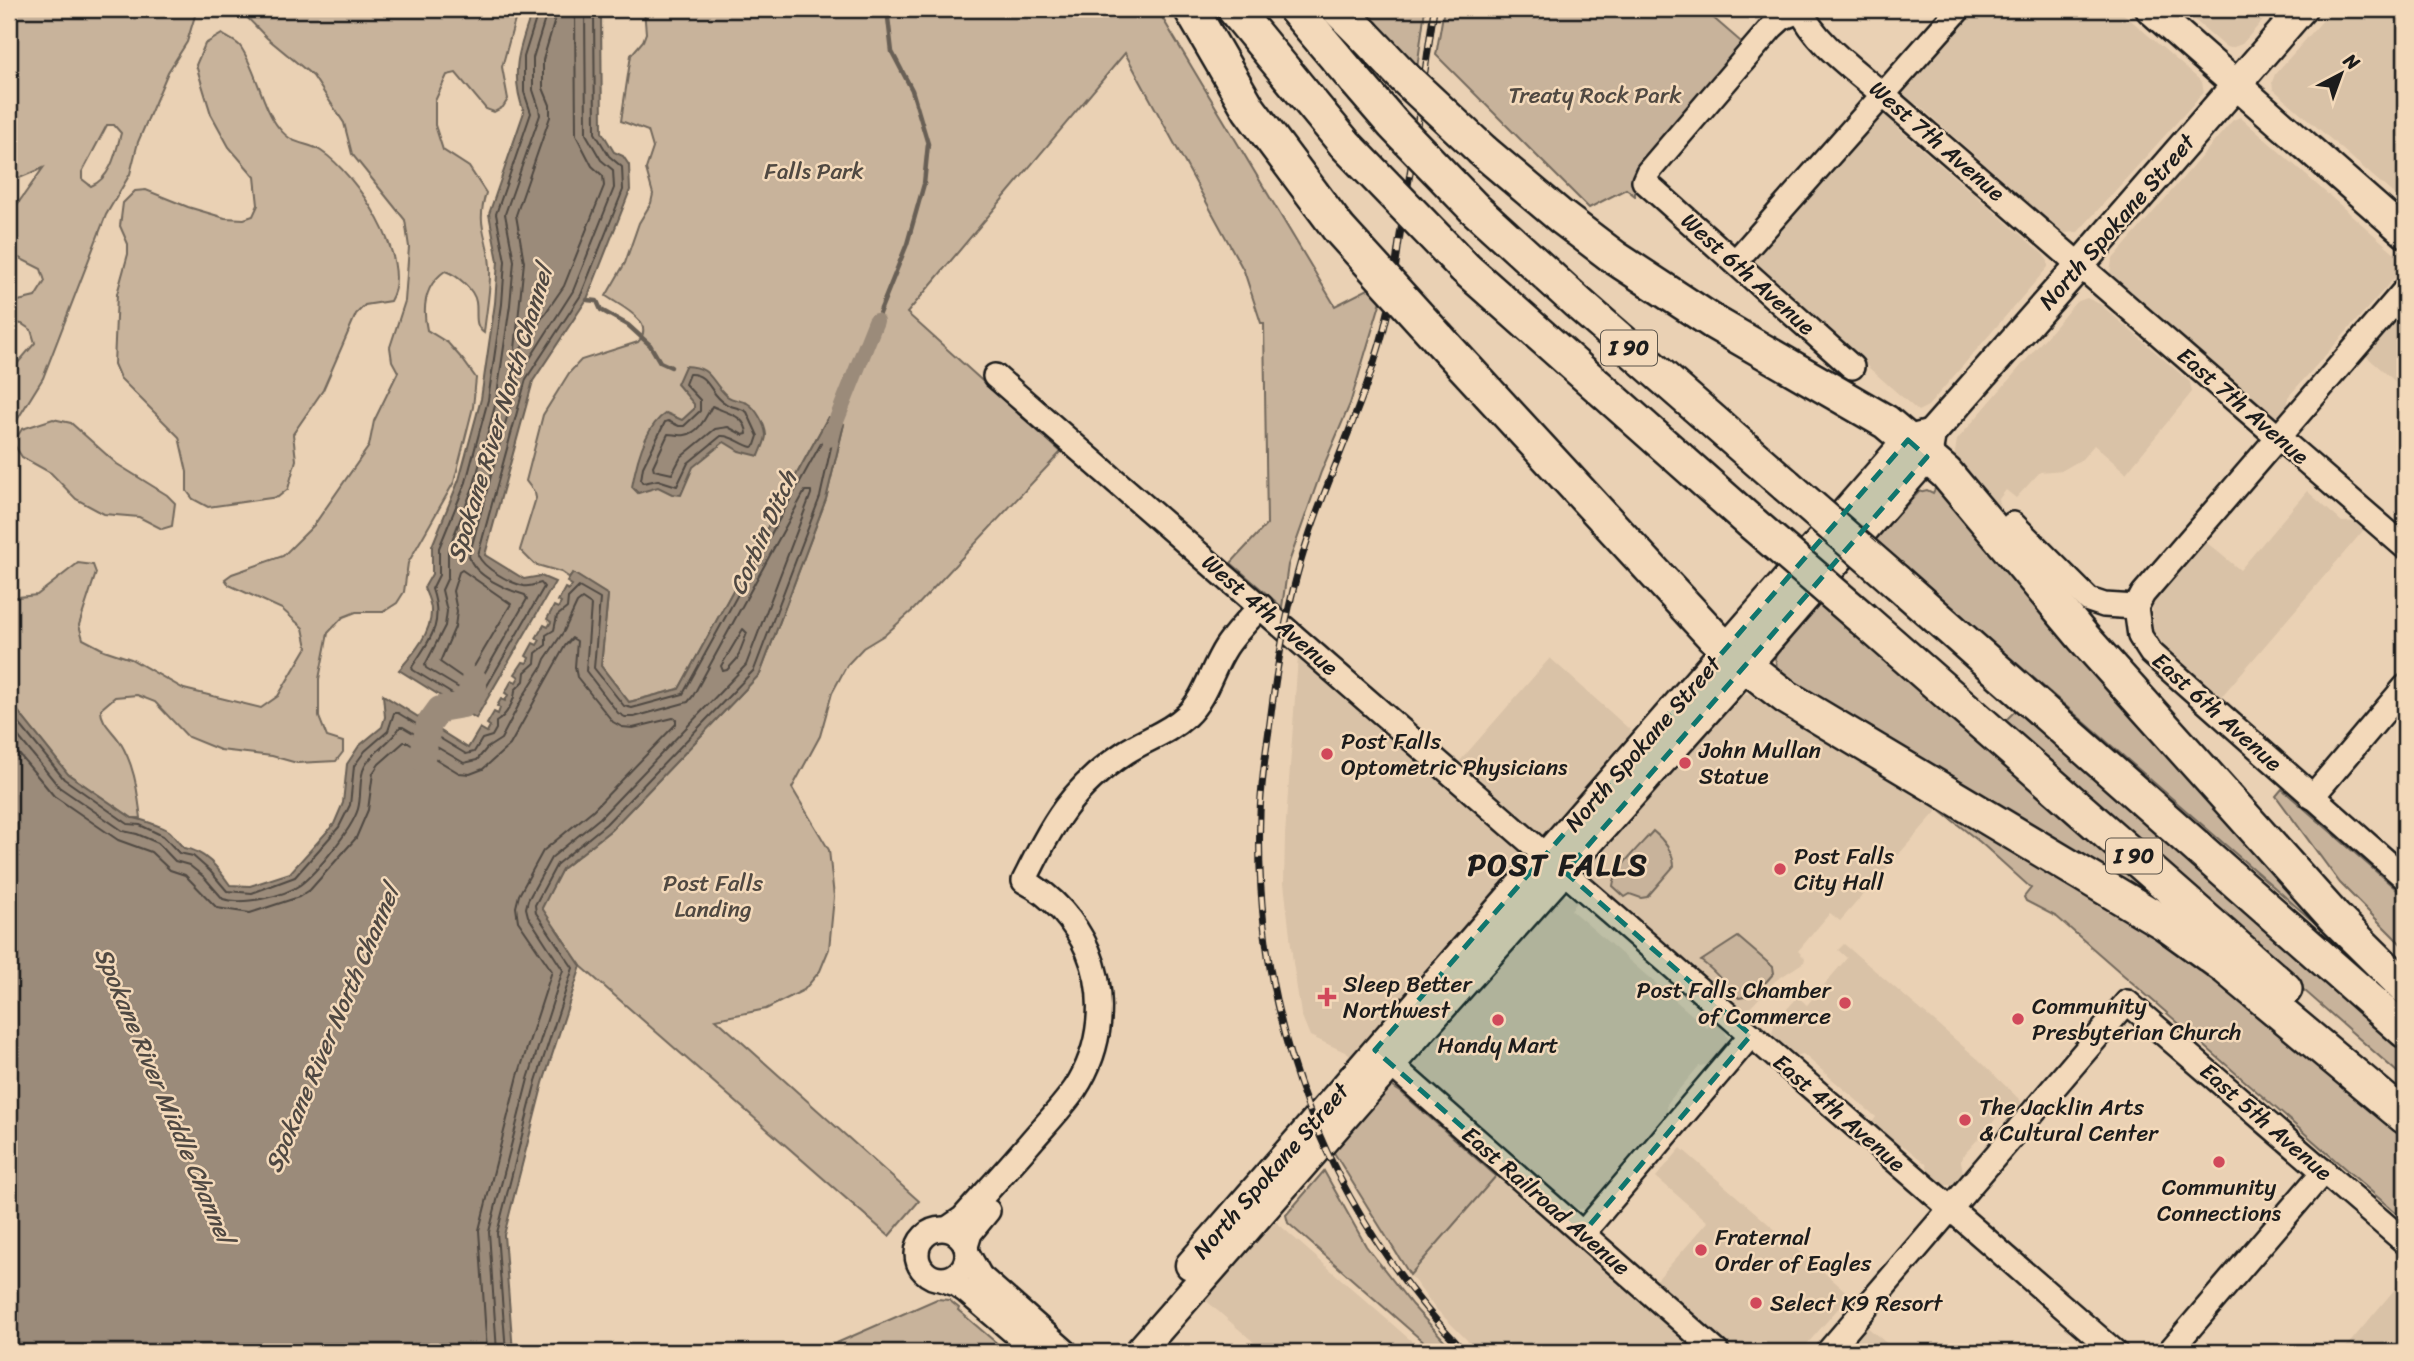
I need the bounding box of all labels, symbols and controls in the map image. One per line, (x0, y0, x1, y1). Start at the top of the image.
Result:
north arrow (2306, 38, 2376, 108)
text: N (2335, 44, 2368, 79)
street label: West 7th Avenue (1859, 70, 2015, 212)
park label: Treaty Rock Park (1508, 75, 1682, 116)
street label: North Spokane Street (2028, 123, 2207, 320)
park label: Falls Park (764, 151, 864, 192)
street label: West 6th Avenue (1671, 202, 1825, 346)
water label: Spokane River North Channel (435, 256, 567, 568)
road number: I 90 (1601, 330, 1657, 366)
street label: East 7th Avenue (2167, 336, 2319, 476)
water label: Corbin Ditch (717, 462, 810, 602)
street label: West 4th Avenue (1192, 543, 1348, 687)
street label: East 6th Avenue (2142, 642, 2292, 782)
street label: North Spokane Street (1554, 645, 1733, 842)
place label: Post Falls Optometric Physicians (1341, 721, 1568, 788)
place label: John Mullan Statue (1698, 730, 1821, 797)
marker: Post Falls Optometric Physicians (1319, 746, 1335, 762)
marker: John Mullan Statue (1677, 755, 1693, 771)
place label: Post Falls City Hall (1794, 836, 1894, 903)
district label: POST FALLS (1467, 838, 1649, 892)
road number: I 90 (2106, 838, 2162, 874)
marker: Post Falls City Hall (1772, 861, 1788, 877)
park label: Post Falls Landing (663, 863, 763, 930)
water label: Spokane River North Channel (252, 874, 414, 1179)
water label: Spokane River Middle Channel (83, 940, 247, 1254)
place label: Sleep Better Northwest (1343, 964, 1473, 1031)
place label: Post Falls Chamber of Commerce (1636, 970, 1833, 1037)
place label: Community Presbyterian Church (2032, 986, 2241, 1053)
marker: Sleep Better Northwest (1317, 987, 1337, 1007)
marker: Post Falls Chamber of Commerce (1837, 995, 1853, 1011)
marker: Community Presbyterian Church (2010, 1011, 2026, 1027)
marker: Handy Mart (1490, 1012, 1506, 1028)
place label: Handy Mart (1438, 1025, 1558, 1066)
street label: East 4th Avenue (1763, 1043, 1915, 1183)
street label: East 5th Avenue (2190, 1052, 2342, 1192)
street label: North Spokane Street (1182, 1072, 1361, 1269)
place label: The Jacklin Arts & Cultural Center (1979, 1087, 2159, 1154)
marker: The Jacklin Arts & Cultural Center (1957, 1112, 1973, 1128)
street label: East Railroad Avenue (1452, 1115, 1640, 1287)
marker: Community Connections (2211, 1154, 2227, 1170)
place label: Community Connections (2157, 1167, 2282, 1234)
place label: Fraternal Order of Eagles (1715, 1217, 1872, 1284)
marker: Fraternal Order of Eagles (1693, 1242, 1709, 1258)
place label: Select K9 Resort (1770, 1283, 1944, 1324)
marker: Select K9 Resort (1748, 1295, 1764, 1311)

